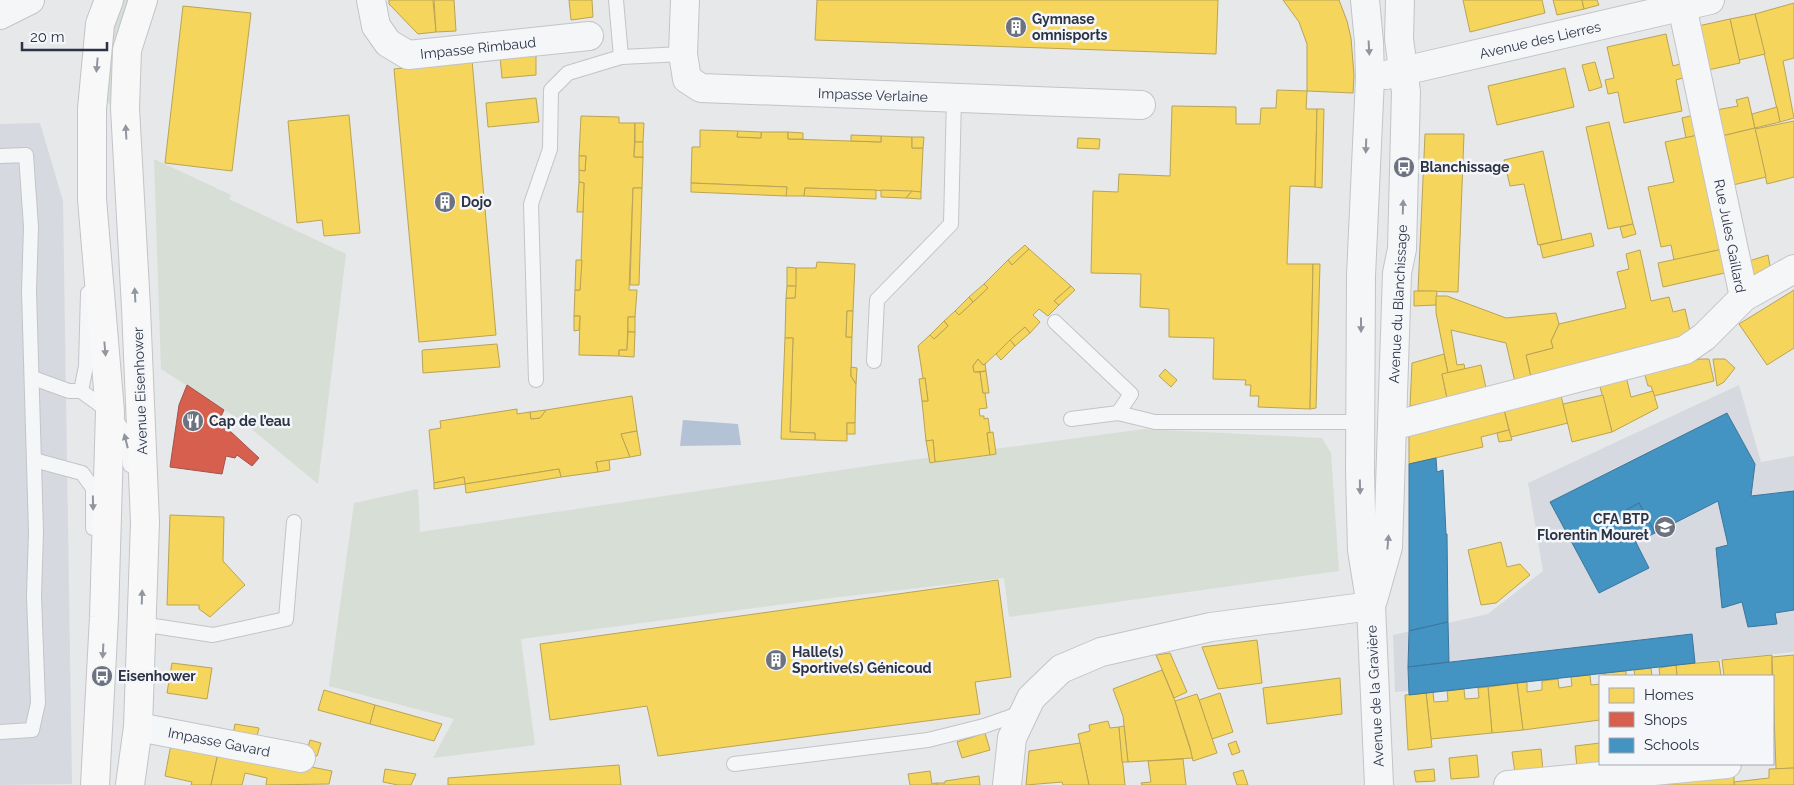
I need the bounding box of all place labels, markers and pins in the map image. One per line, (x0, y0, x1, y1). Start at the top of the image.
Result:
place label: Gymnase omnisports (1032, 11, 1108, 43)
building icon: Gymnase omnisports (1004, 15, 1028, 39)
bus stop icon: Blanchissage (1392, 155, 1416, 179)
place label: Blanchissage (1420, 159, 1510, 175)
building icon: Dojo (433, 190, 457, 214)
place label: Dojo (461, 194, 492, 210)
restaurant icon: Cap de l’eau (181, 409, 205, 433)
place label: Cap de l’eau (209, 413, 291, 429)
place label: CFA BTP Florentin Mouret (1537, 511, 1650, 543)
school or university icon: CFA BTP Florentin Mouret (1653, 515, 1677, 539)
place label: Halle(s) Sportive(s) Génicoud (792, 644, 932, 676)
building icon: Halle(s) Sportive(s) Génicoud (764, 648, 788, 672)
bus stop icon: Eisenhower (90, 664, 114, 688)
place label: Eisenhower (118, 668, 196, 684)

